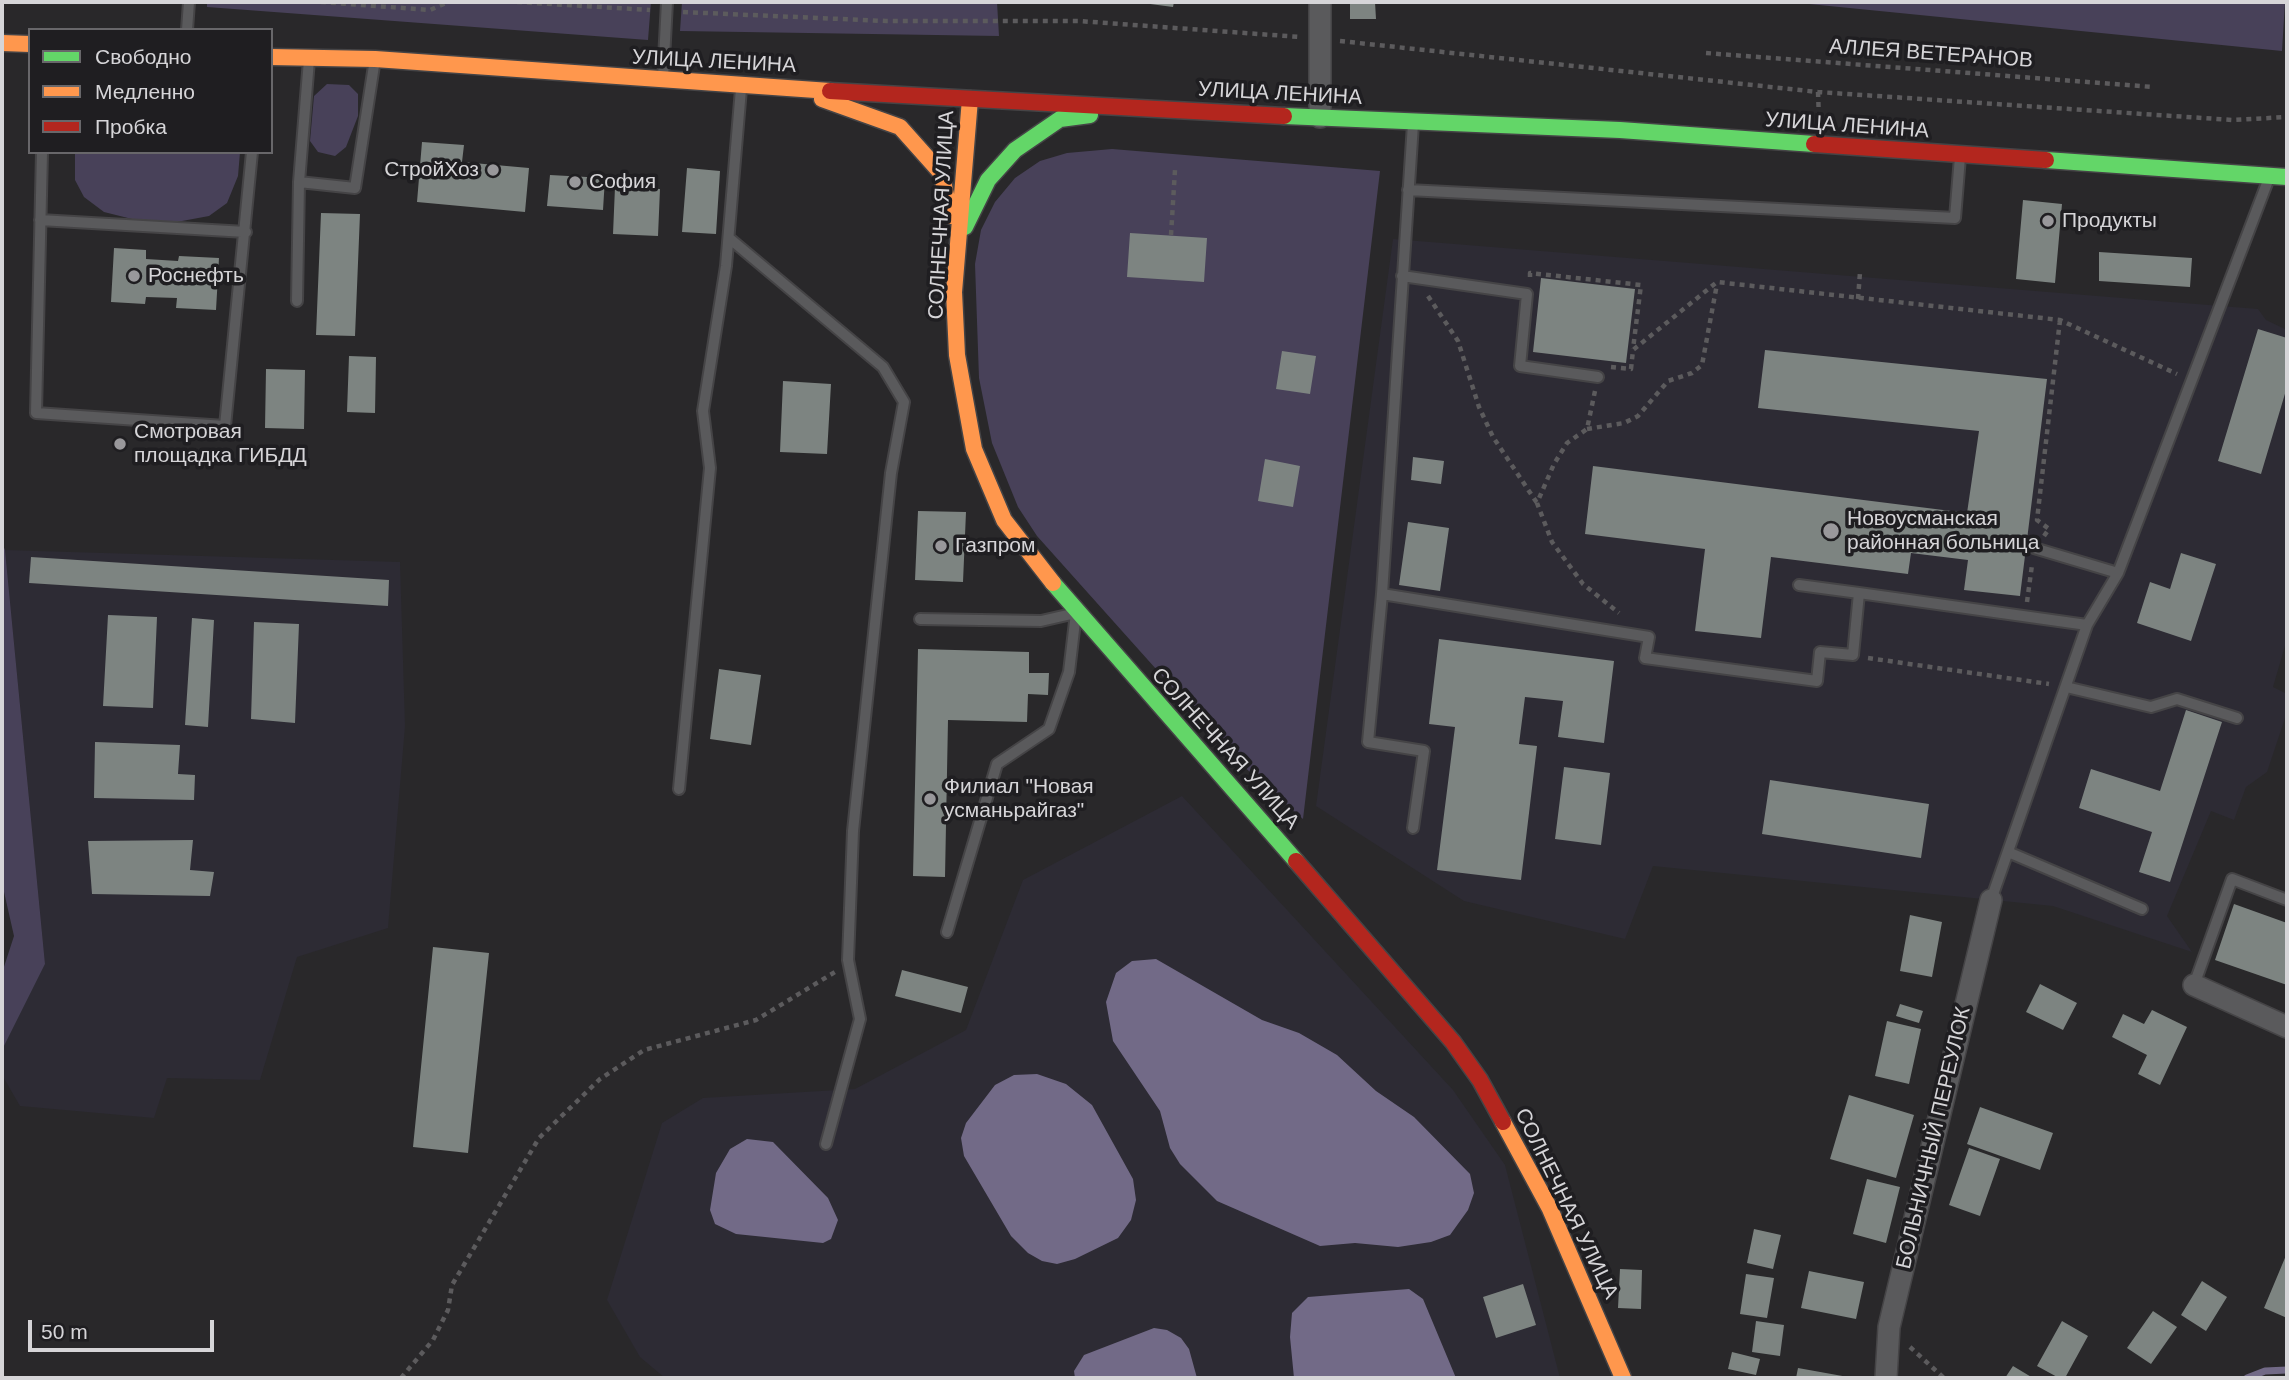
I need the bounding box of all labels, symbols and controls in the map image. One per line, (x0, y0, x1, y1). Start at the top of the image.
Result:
legend (28, 28, 273, 154)
street label: АЛЛЕЯ ВЕТЕРАНОВ (1828, 34, 2034, 74)
text: Свободно (95, 45, 192, 68)
street label: УЛИЦА ЛЕНИНА (631, 45, 797, 79)
street label: УЛИЦА ЛЕНИНА (1197, 77, 1363, 111)
text: Медленно (95, 80, 195, 103)
street label: УЛИЦА ЛЕНИНА (1764, 108, 1930, 144)
street label: СОЛНЕЧНАЯ УЛИЦА (924, 110, 960, 320)
text: Пробка (95, 115, 167, 138)
place label: СтройХоз (384, 157, 479, 183)
marker: СтройХоз (485, 162, 501, 178)
place label: София (589, 169, 656, 195)
marker: София (567, 174, 583, 190)
place label: Продукты (2062, 208, 2157, 234)
marker: Продукты (2040, 213, 2056, 229)
place label: Роснефть (148, 263, 244, 289)
marker: Роснефть (126, 268, 142, 284)
place label: Смотровая площадка ГИБДД (134, 419, 307, 469)
marker: Смотровая площадка ГИБДД (112, 436, 128, 452)
place label: Новоусманская районная больница (1847, 506, 2039, 556)
marker: Новоусманская районная больница (1821, 521, 1841, 541)
place label: Газпром (955, 533, 1035, 559)
marker: Газпром (933, 538, 949, 554)
street label: СОЛНЕЧНАЯ УЛИЦА (1146, 663, 1304, 835)
place label: Филиал "Новая усманьрайгаз" (944, 774, 1094, 824)
marker: Филиал "Новая усманьрайгаз" (922, 791, 938, 807)
street label: БОЛЬНИЧНЫЙ ПЕРЕУЛОК (1892, 1004, 1976, 1272)
street label: СОЛНЕЧНАЯ УЛИЦА (1509, 1105, 1623, 1303)
scale bar (32, 1306, 217, 1350)
text: 50 m (41, 1320, 88, 1343)

